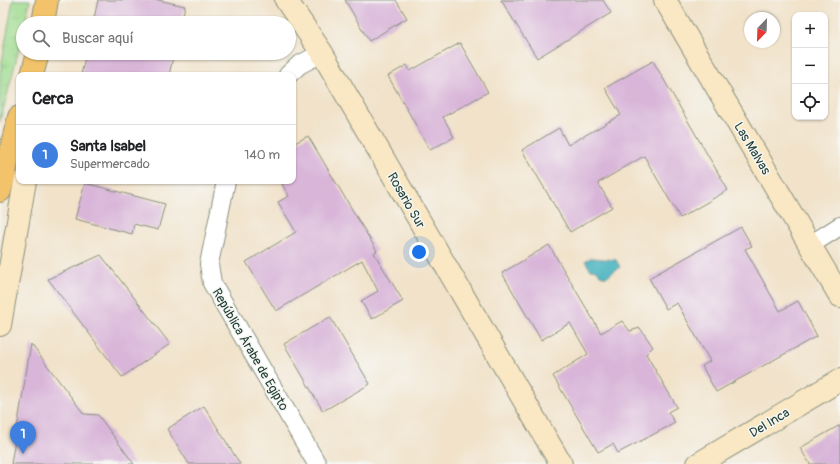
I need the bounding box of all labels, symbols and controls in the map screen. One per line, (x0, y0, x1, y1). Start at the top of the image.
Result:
north arrow (744, 12, 780, 48)
map controls (792, 12, 828, 120)
button: + (792, 12, 828, 48)
search box (16, 16, 296, 60)
icon: search (30, 27, 52, 49)
text: Buscar aquí (62, 29, 134, 48)
button: − (792, 48, 828, 84)
button: locate (792, 84, 828, 120)
text: Cerca (32, 88, 73, 109)
street label: Las Malvas (730, 119, 774, 178)
text: Santa Isabel (70, 137, 146, 156)
text: 1 (42, 147, 48, 163)
text: 140 m (244, 147, 280, 163)
text: Supermercado (70, 156, 150, 172)
street label: Rosario Sur (384, 170, 429, 232)
your location (409, 242, 429, 262)
street label: República Árabe de Egipto (208, 285, 292, 414)
street label: Del Inca (746, 405, 793, 441)
pin: 1 (10, 421, 36, 454)

